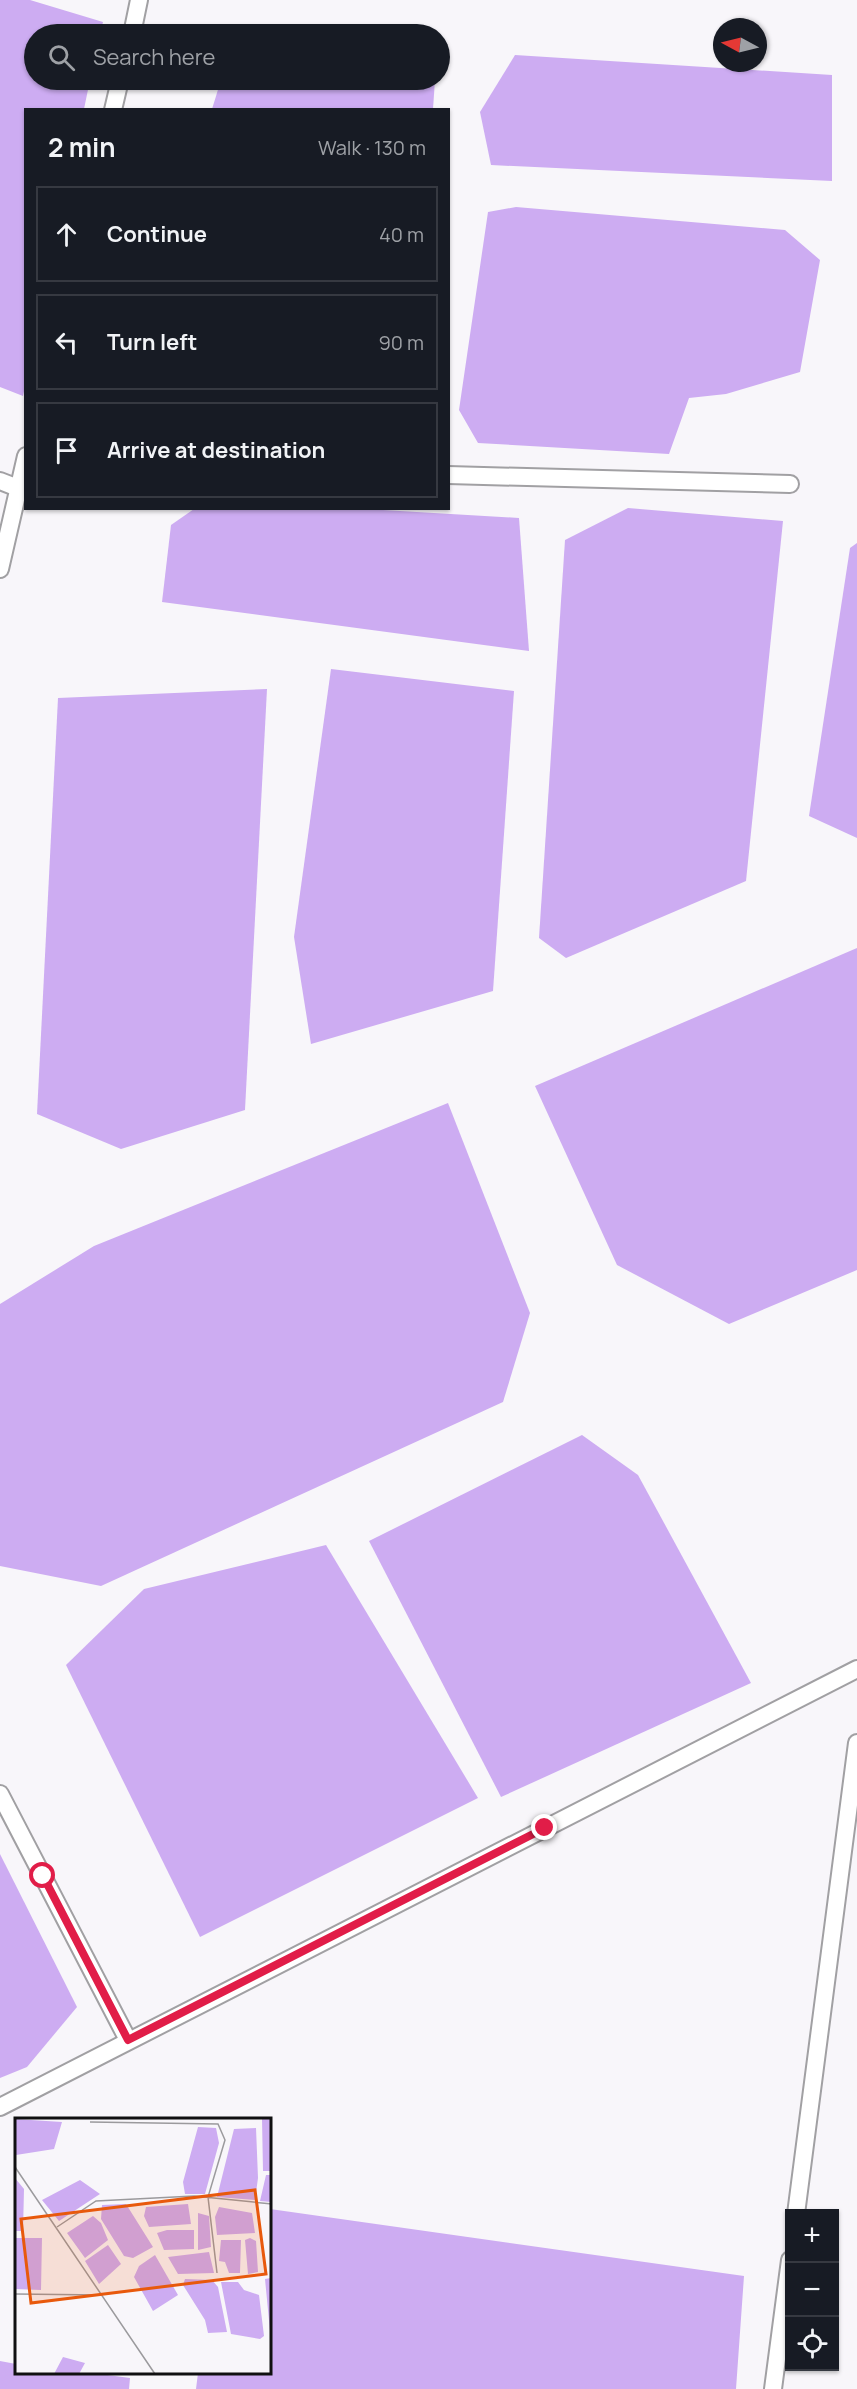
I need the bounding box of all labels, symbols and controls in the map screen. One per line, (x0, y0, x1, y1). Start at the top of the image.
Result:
north arrow (713, 18, 767, 72)
search box (24, 24, 450, 90)
icon: search (45, 41, 78, 74)
text: Search here (93, 42, 215, 72)
text: 2 min (48, 129, 116, 165)
text: Walk · 130 m (318, 134, 426, 161)
icon: ahead (50, 218, 83, 251)
text: Continue (107, 219, 207, 249)
text: 40 m (379, 221, 424, 248)
icon: left (50, 326, 83, 359)
text: Turn left (107, 327, 197, 357)
text: 90 m (378, 329, 424, 356)
icon: arrive (50, 434, 83, 467)
text: Arrive at destination (107, 435, 325, 465)
route end (531, 1814, 557, 1840)
route start (29, 1862, 55, 1888)
inset map (15, 2118, 272, 2374)
map controls (785, 2209, 839, 2371)
button: + (785, 2209, 839, 2263)
button: − (785, 2263, 839, 2317)
button: locate (785, 2317, 839, 2371)

